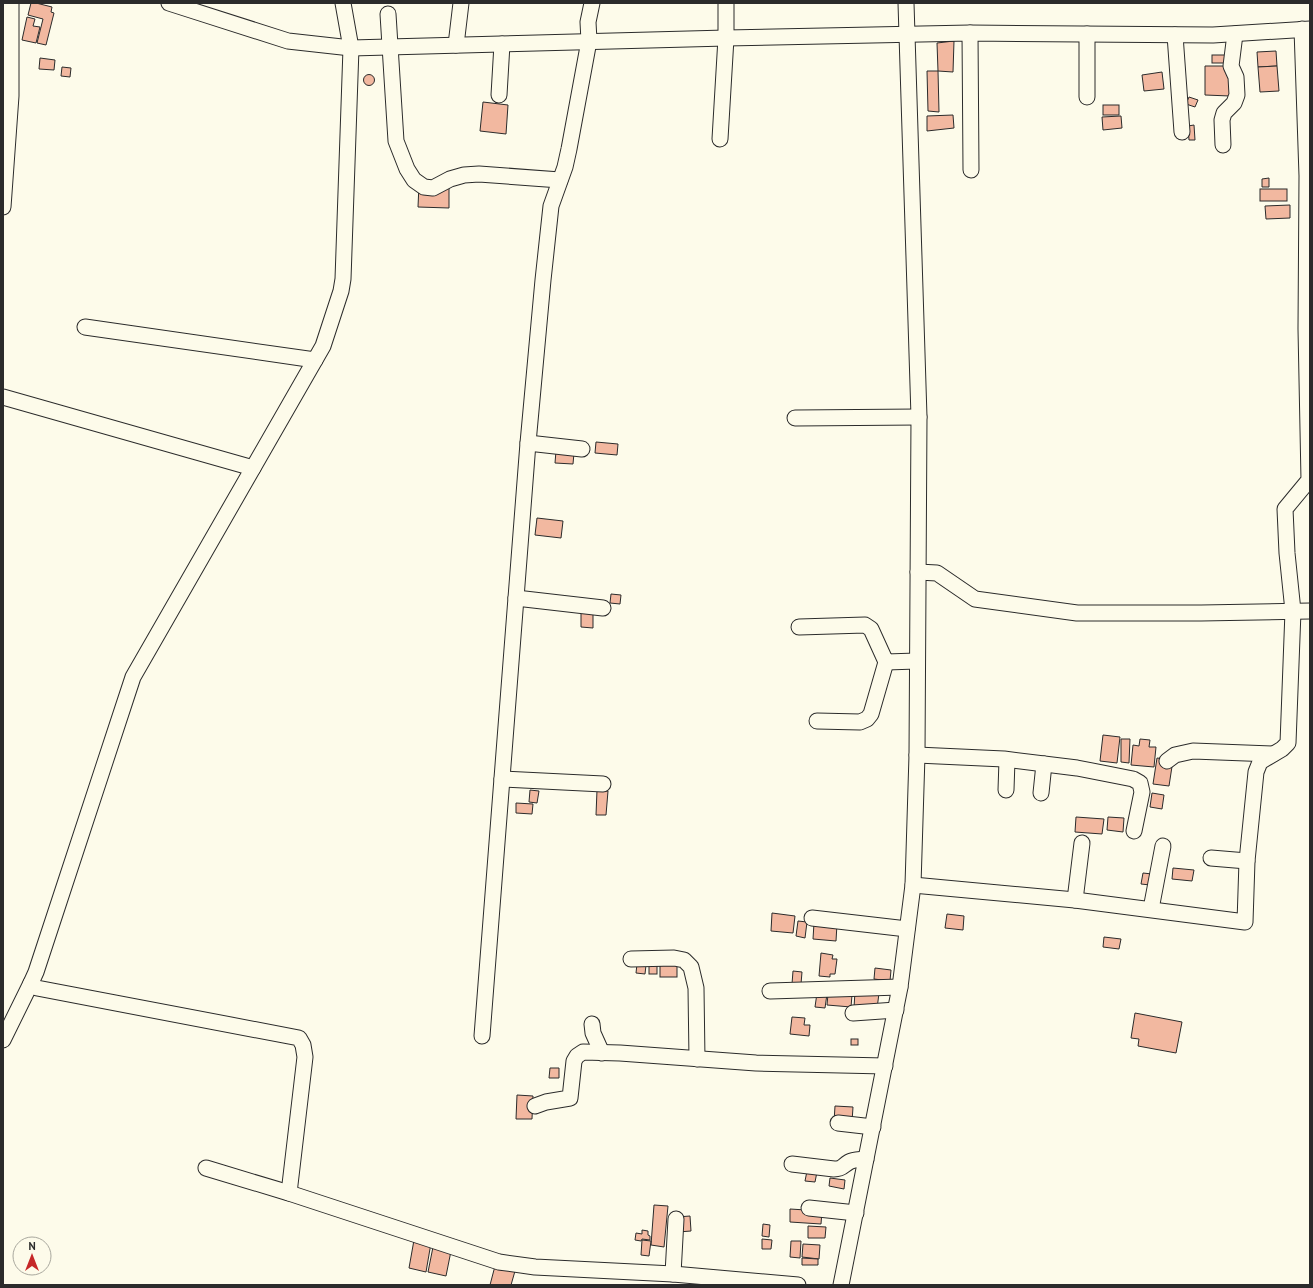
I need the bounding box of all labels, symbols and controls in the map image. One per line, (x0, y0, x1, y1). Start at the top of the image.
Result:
north arrow (12, 1236, 52, 1276)
text: N (28, 1239, 36, 1253)

